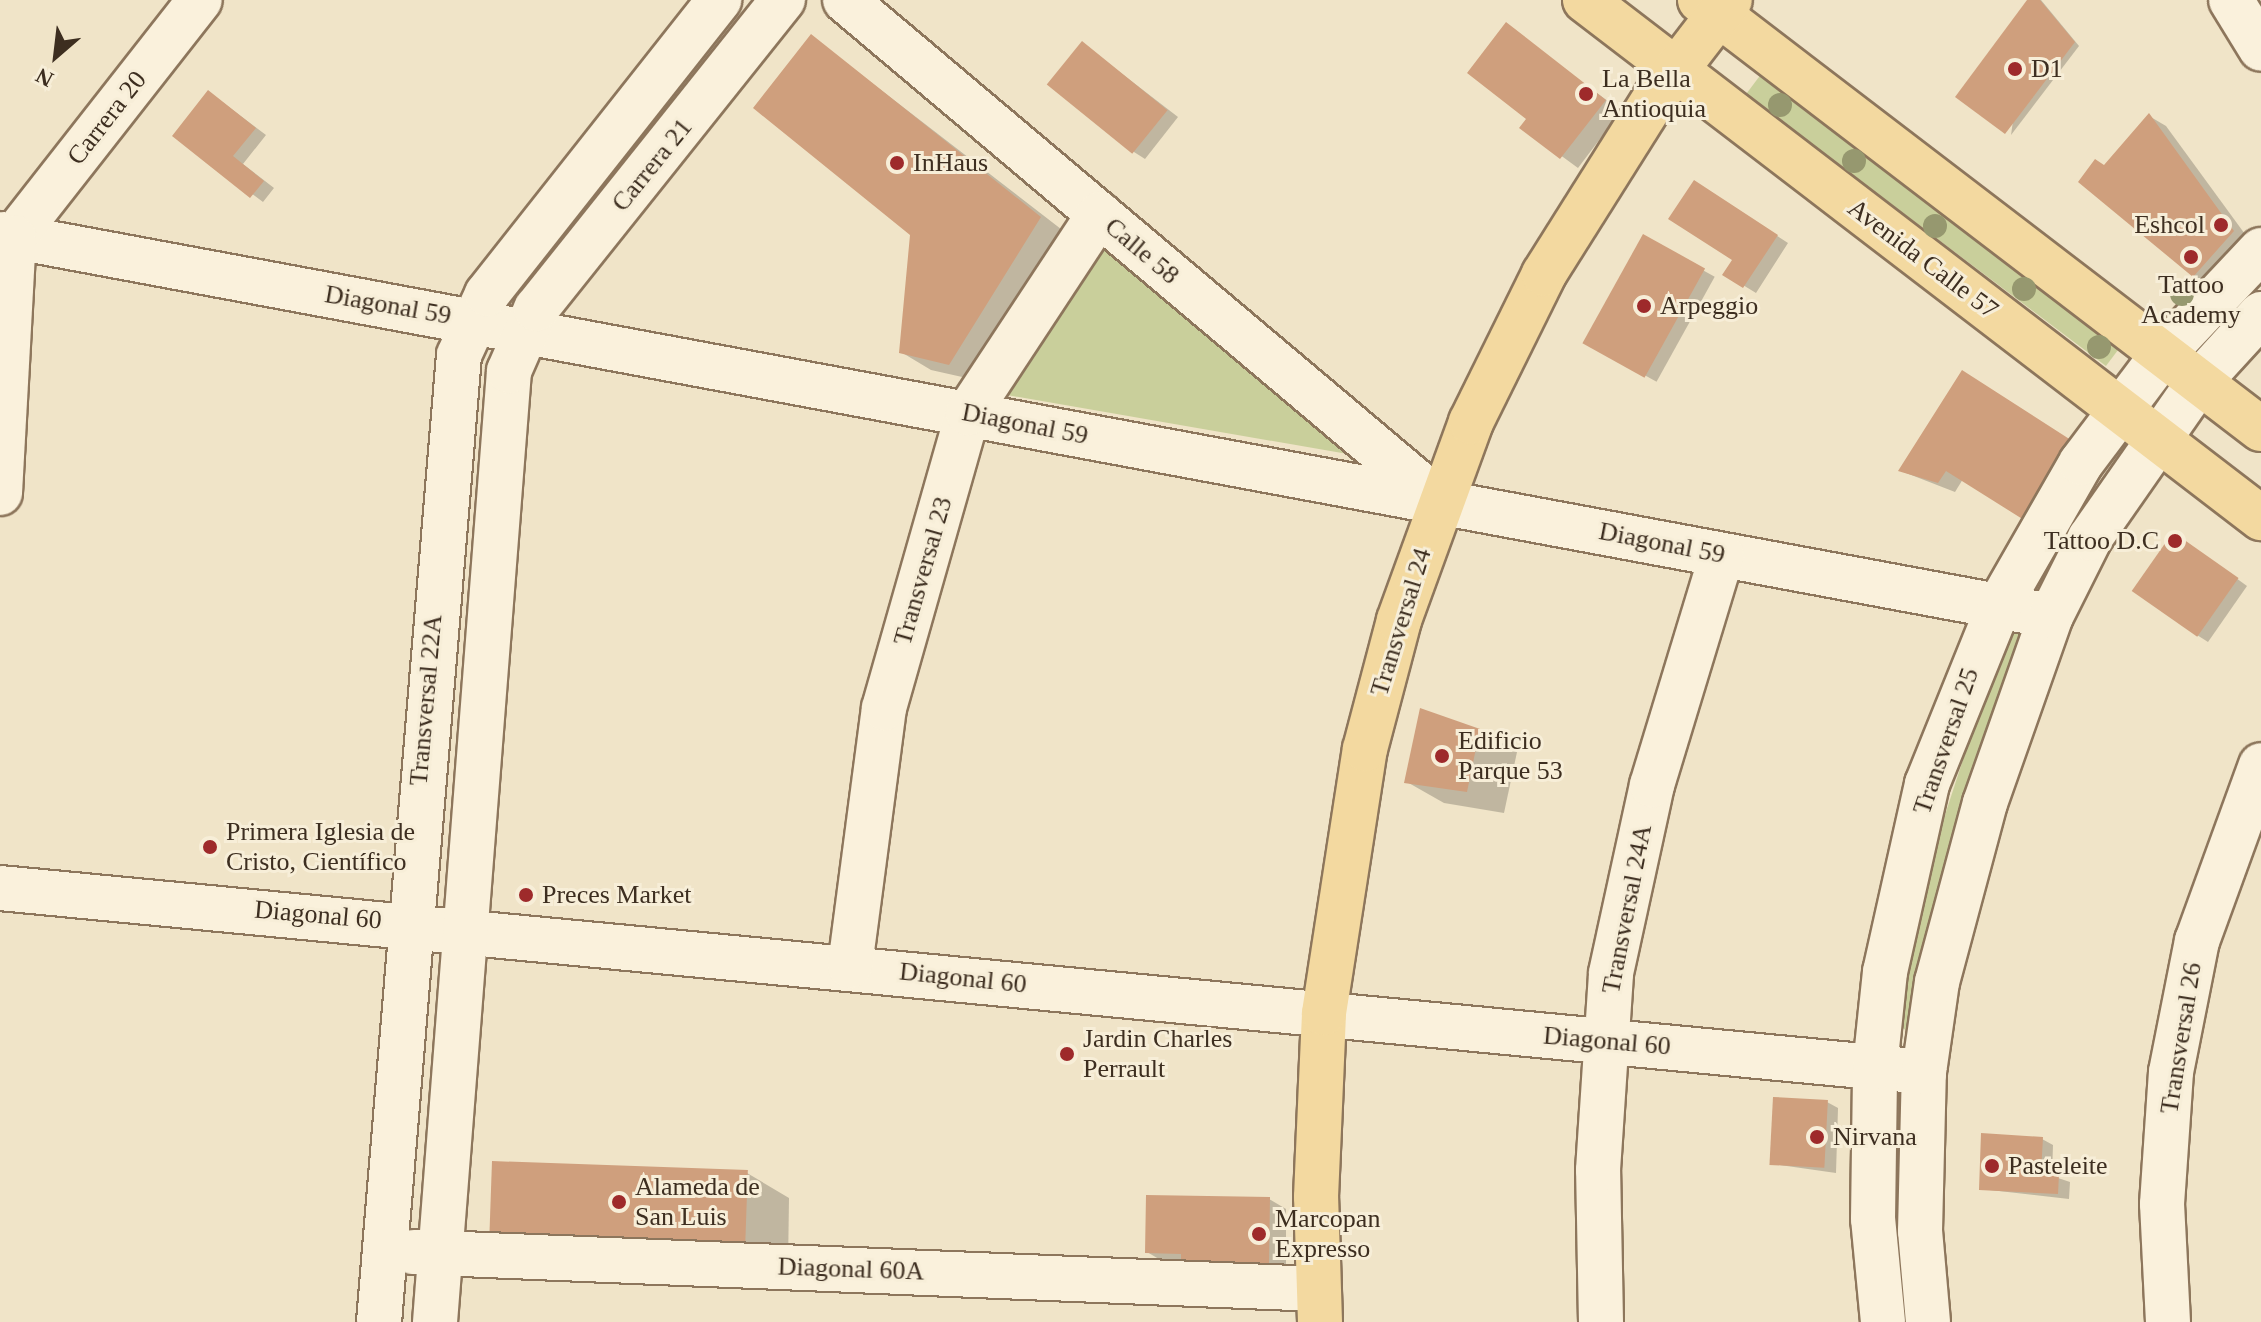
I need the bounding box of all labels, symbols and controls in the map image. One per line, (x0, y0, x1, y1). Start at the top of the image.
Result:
north arrow (16, 16, 96, 96)
place label: D1 (2031, 53, 2063, 85)
marker: D1 (2006, 60, 2024, 78)
text: N (32, 63, 57, 92)
place label: La Bella Antioquia (1602, 63, 1706, 124)
street label: Carrera 20 (61, 65, 153, 171)
marker: La Bella Antioquia (1577, 85, 1595, 103)
street label: Carrera 21 (605, 112, 699, 218)
place label: InHaus (913, 147, 988, 179)
marker: InHaus (888, 154, 906, 172)
street label: Avenida Calle 57 (1842, 192, 2004, 326)
place label: Eshcol (2134, 209, 2205, 241)
street label: Calle 58 (1099, 211, 1185, 291)
marker: Eshcol (2212, 216, 2230, 234)
marker: Tattoo Academy (2182, 248, 2200, 266)
place label: Tattoo Academy (2141, 269, 2241, 330)
street label: Diagonal 59 (322, 279, 454, 331)
place label: Arpeggio (1660, 290, 1758, 322)
marker: Arpeggio (1635, 297, 1653, 315)
street label: Diagonal 59 (959, 396, 1091, 452)
street label: Transversal 23 (887, 493, 959, 649)
street label: Diagonal 59 (1596, 515, 1728, 571)
place label: Tattoo D.C (2044, 525, 2159, 557)
marker: Tattoo D.C (2166, 532, 2184, 550)
street label: Transversal 24 (1364, 544, 1438, 700)
street label: Transversal 22A (403, 613, 449, 787)
street label: Transversal 25 (1906, 664, 1986, 818)
place label: Edificio Parque 53 (1458, 725, 1563, 786)
marker: Edificio Parque 53 (1433, 747, 1451, 765)
place label: Primera Iglesia de Cristo, Científico (226, 816, 415, 878)
street label: Transversal 24A (1595, 822, 1659, 996)
marker: Primera Iglesia de Cristo, Científico (201, 838, 219, 856)
place label: Preces Market (542, 879, 691, 911)
marker: Preces Market (517, 886, 535, 904)
street label: Diagonal 60 (253, 894, 383, 936)
street label: Diagonal 60 (898, 956, 1028, 1000)
street label: Transversal 26 (2154, 960, 2208, 1116)
street label: Diagonal 60 (1542, 1020, 1672, 1062)
place label: Jardin Charles Perrault (1083, 1023, 1232, 1084)
marker: Jardin Charles Perrault (1058, 1045, 1076, 1063)
place label: Nirvana (1833, 1121, 1917, 1153)
marker: Nirvana (1808, 1128, 1826, 1146)
place label: Pasteleite (2008, 1150, 2108, 1182)
marker: Pasteleite (1983, 1157, 2001, 1175)
place label: Alameda de San Luis (635, 1171, 760, 1232)
marker: Alameda de San Luis (610, 1193, 628, 1211)
place label: Marcopan Expresso (1275, 1203, 1380, 1264)
marker: Marcopan Expresso (1250, 1225, 1268, 1243)
street label: Diagonal 60A (777, 1251, 925, 1287)

